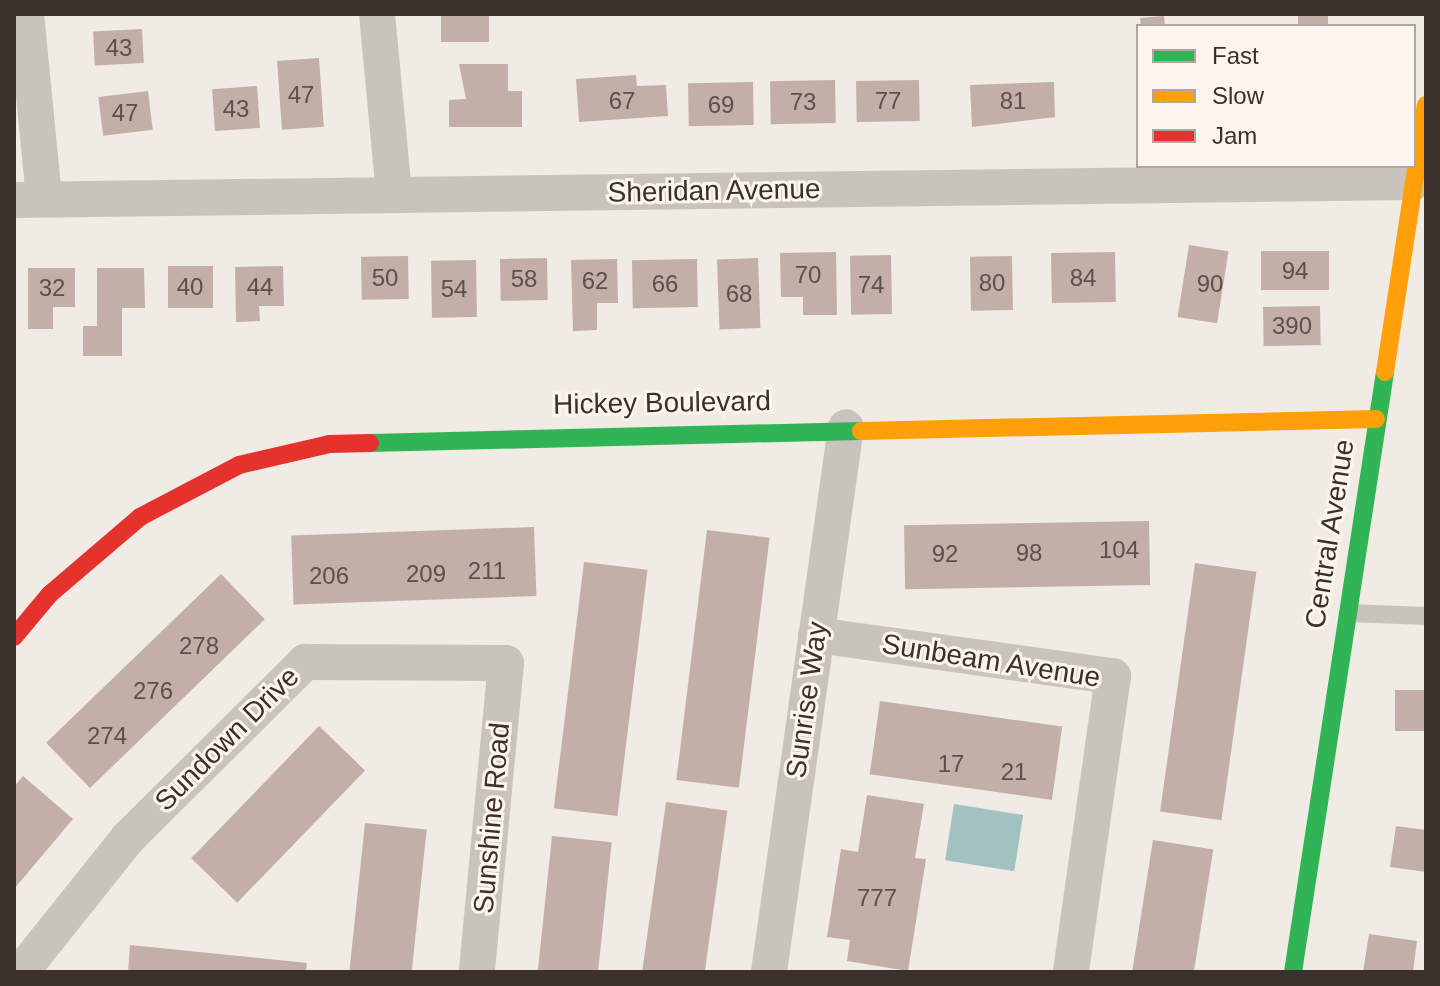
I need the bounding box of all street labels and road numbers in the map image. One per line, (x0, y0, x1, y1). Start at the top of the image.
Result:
street label: Sheridan Avenue (607, 172, 821, 210)
street label: Hickey Boulevard (553, 384, 771, 422)
street label: Central Avenue (1298, 436, 1362, 632)
street label: Sunrise Way (779, 620, 835, 780)
street label: Sunbeam Avenue (879, 627, 1103, 695)
street label: Sundown Drive (148, 660, 306, 818)
street label: Sunshine Road (467, 721, 517, 915)

